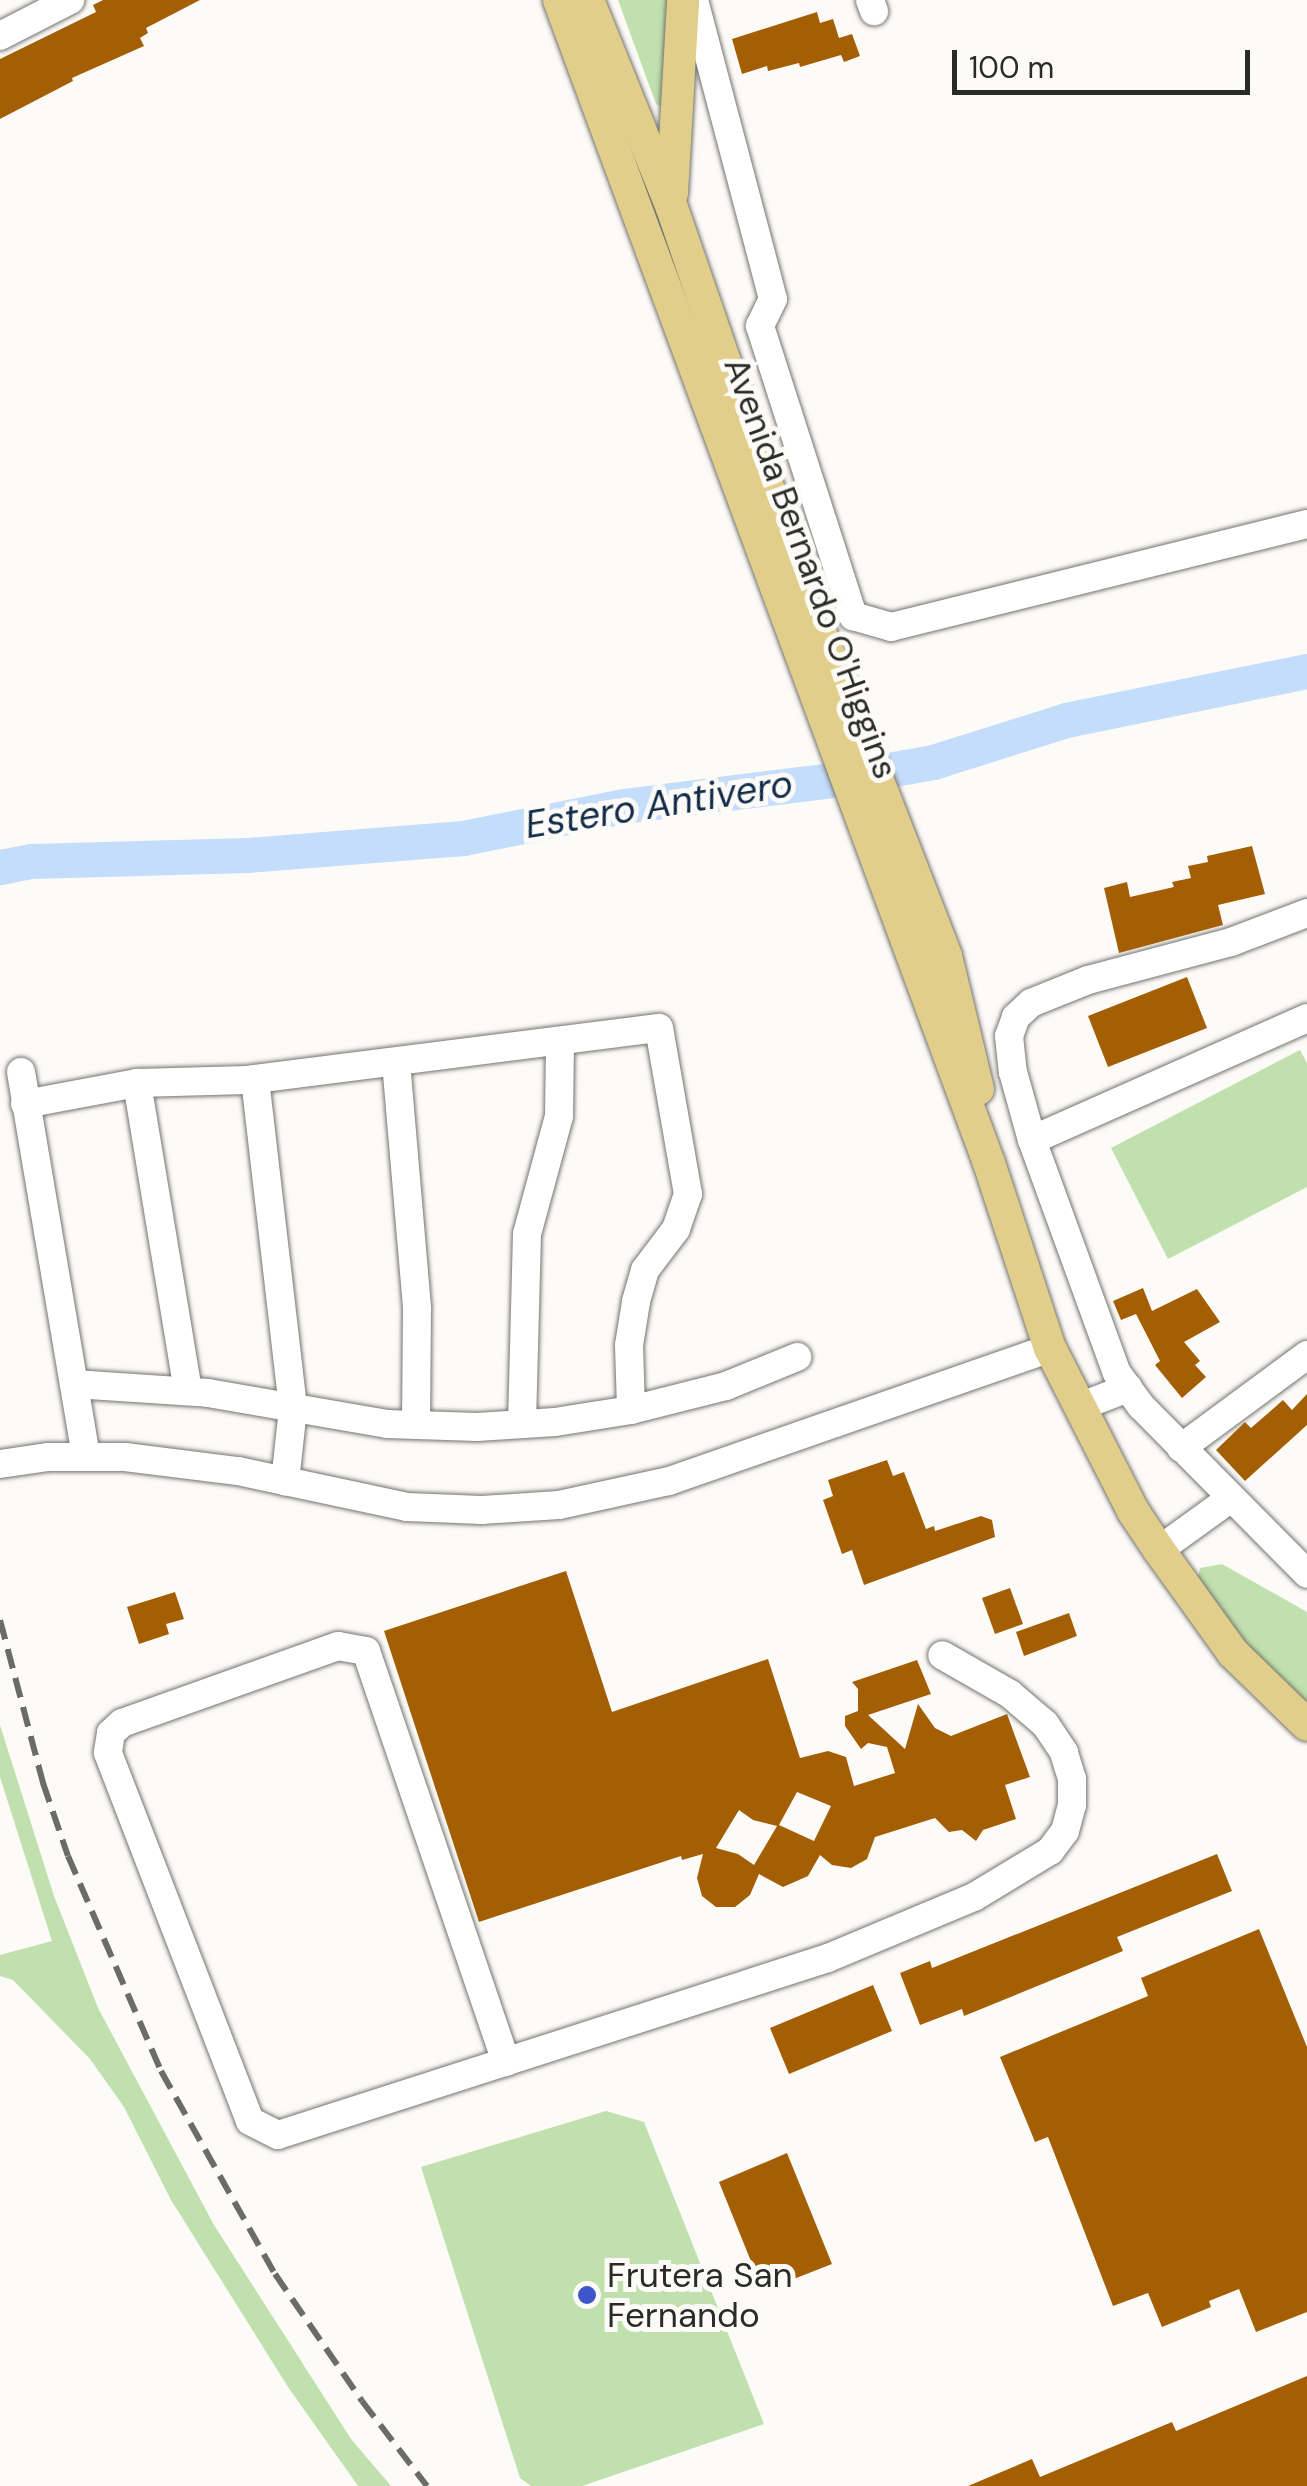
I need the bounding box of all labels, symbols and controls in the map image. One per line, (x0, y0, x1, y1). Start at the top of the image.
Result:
scale bar (957, 30, 1254, 92)
text: 100 m (969, 48, 1054, 87)
street label: Avenida Bernardo O'Higgins (715, 352, 907, 784)
water label: Estero Antivero (522, 761, 796, 849)
place label: Frutera San Fernando (607, 2254, 793, 2336)
marker: Frutera San Fernando (576, 2284, 598, 2306)

